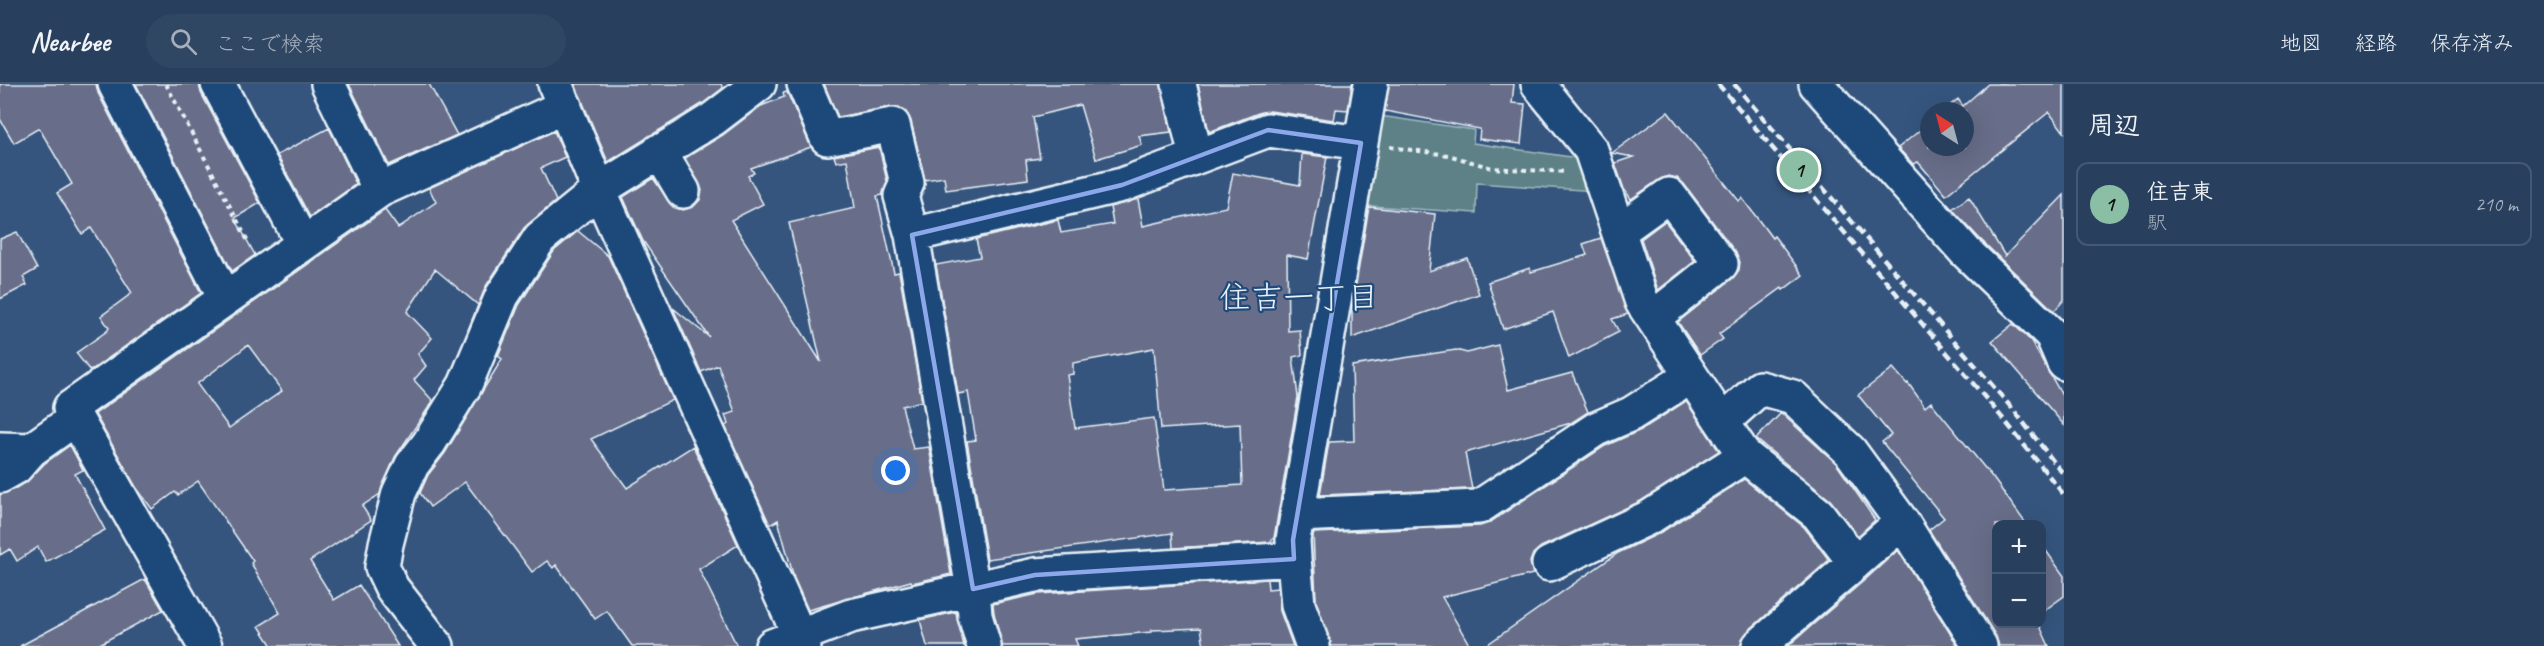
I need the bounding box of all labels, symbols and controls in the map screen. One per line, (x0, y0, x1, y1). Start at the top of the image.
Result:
search box (146, 14, 566, 68)
text: Nearbee (30, 24, 110, 59)
icon: search (167, 25, 200, 58)
text: ここで検索 (215, 30, 325, 58)
text: 地図 (2280, 30, 2322, 56)
text: 経路 (2355, 30, 2397, 56)
text: 保存済み (2430, 30, 2514, 56)
north arrow (1920, 102, 1974, 156)
text: 周辺 (2088, 109, 2140, 142)
pin: 1 (1780, 148, 1818, 193)
text: 住吉東 (2147, 178, 2213, 206)
text: 1 (2105, 192, 2114, 217)
text: 210 m (2475, 192, 2518, 217)
text: 駅 (2147, 210, 2167, 235)
district label: 住吉一丁目 (1219, 277, 1379, 318)
your location (881, 456, 910, 485)
map controls (1992, 520, 2046, 628)
button: + (1992, 520, 2046, 574)
button: − (1992, 574, 2046, 628)

